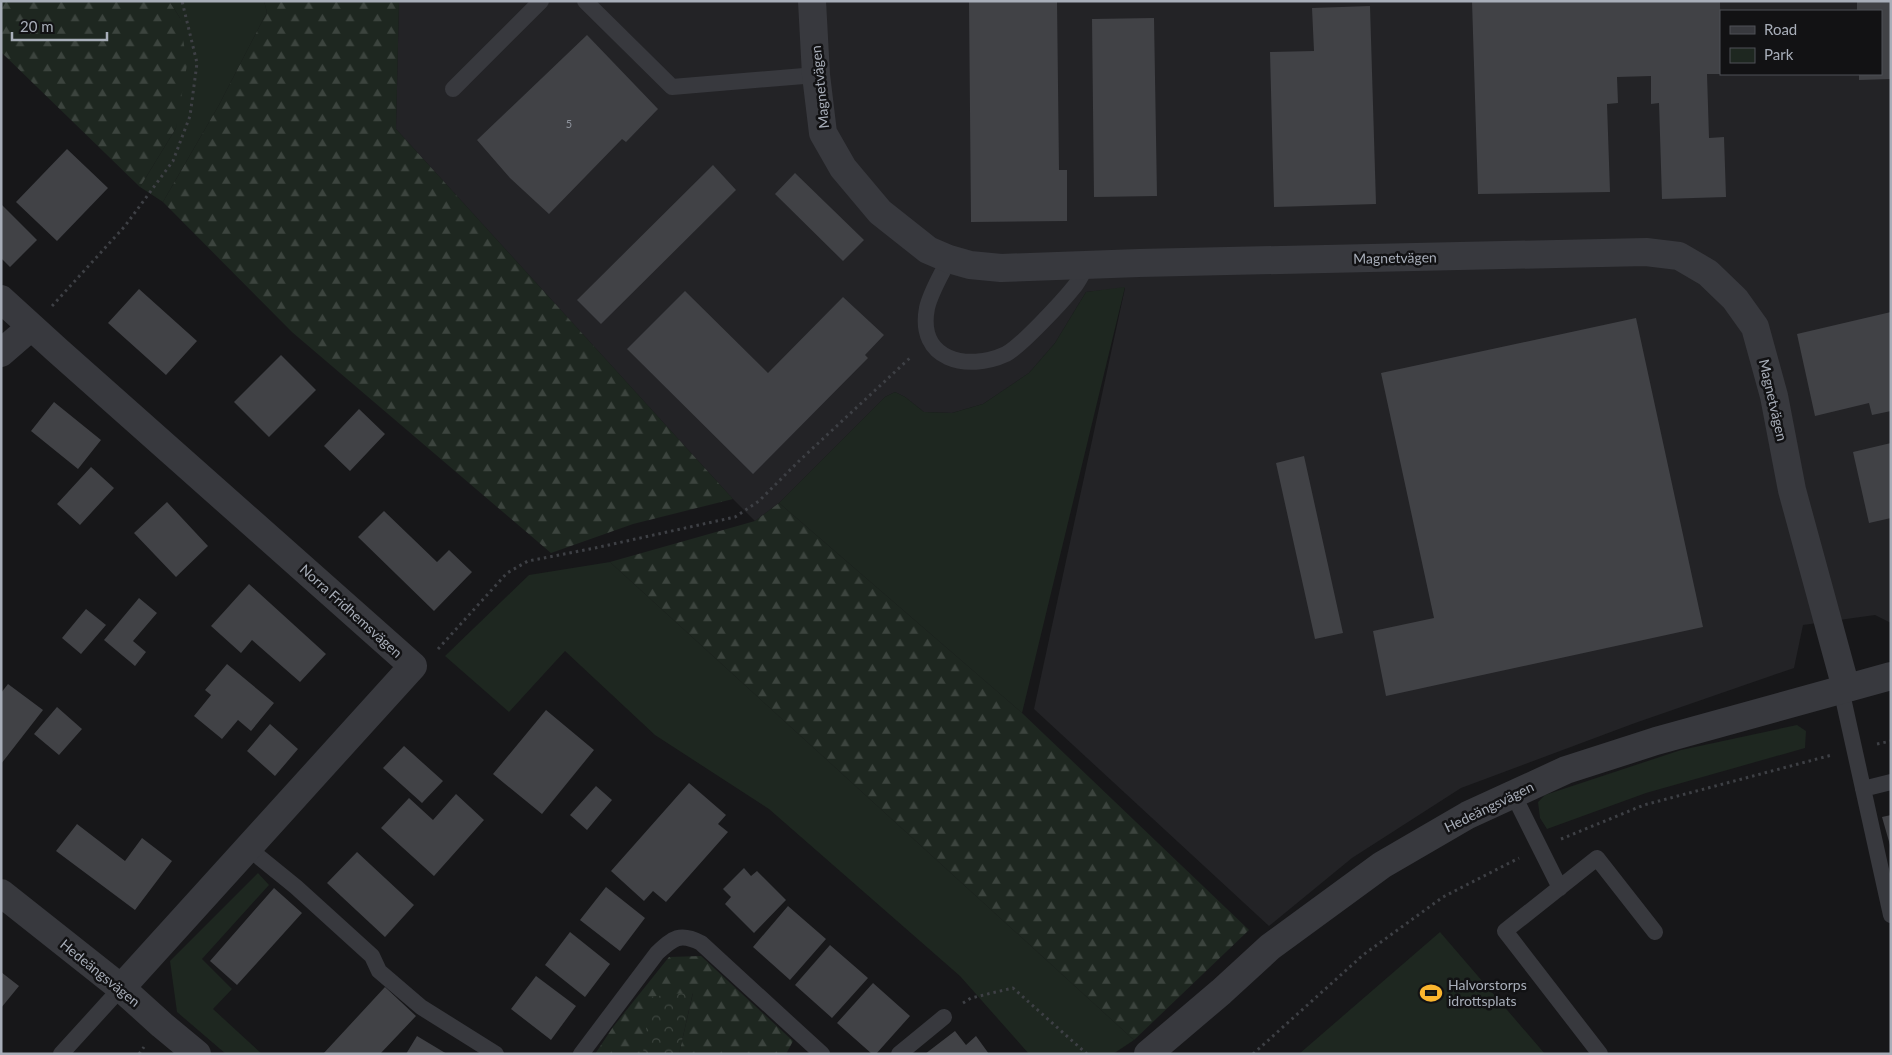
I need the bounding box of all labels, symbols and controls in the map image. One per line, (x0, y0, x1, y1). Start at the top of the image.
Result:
scale bar (12, 10, 108, 42)
legend (1720, 10, 1882, 75)
text: 20 m (20, 17, 54, 35)
text: Road (1764, 20, 1797, 38)
street label: Magnetvägen (807, 45, 832, 130)
text: Park (1764, 45, 1794, 63)
house number: 5 (566, 117, 572, 130)
street label: Magnetvägen (1353, 248, 1437, 267)
street label: Magnetvägen (1756, 357, 1791, 443)
street label: Norra Fridhemsvägen (297, 560, 406, 661)
street label: Hedeängsvägen (1441, 778, 1536, 836)
street label: Hedeängsvägen (57, 935, 144, 1010)
place label: Halvorstorps idrottsplats (1448, 976, 1527, 1009)
sports icon: Halvorstorps idrottsplats (1418, 980, 1444, 1006)

